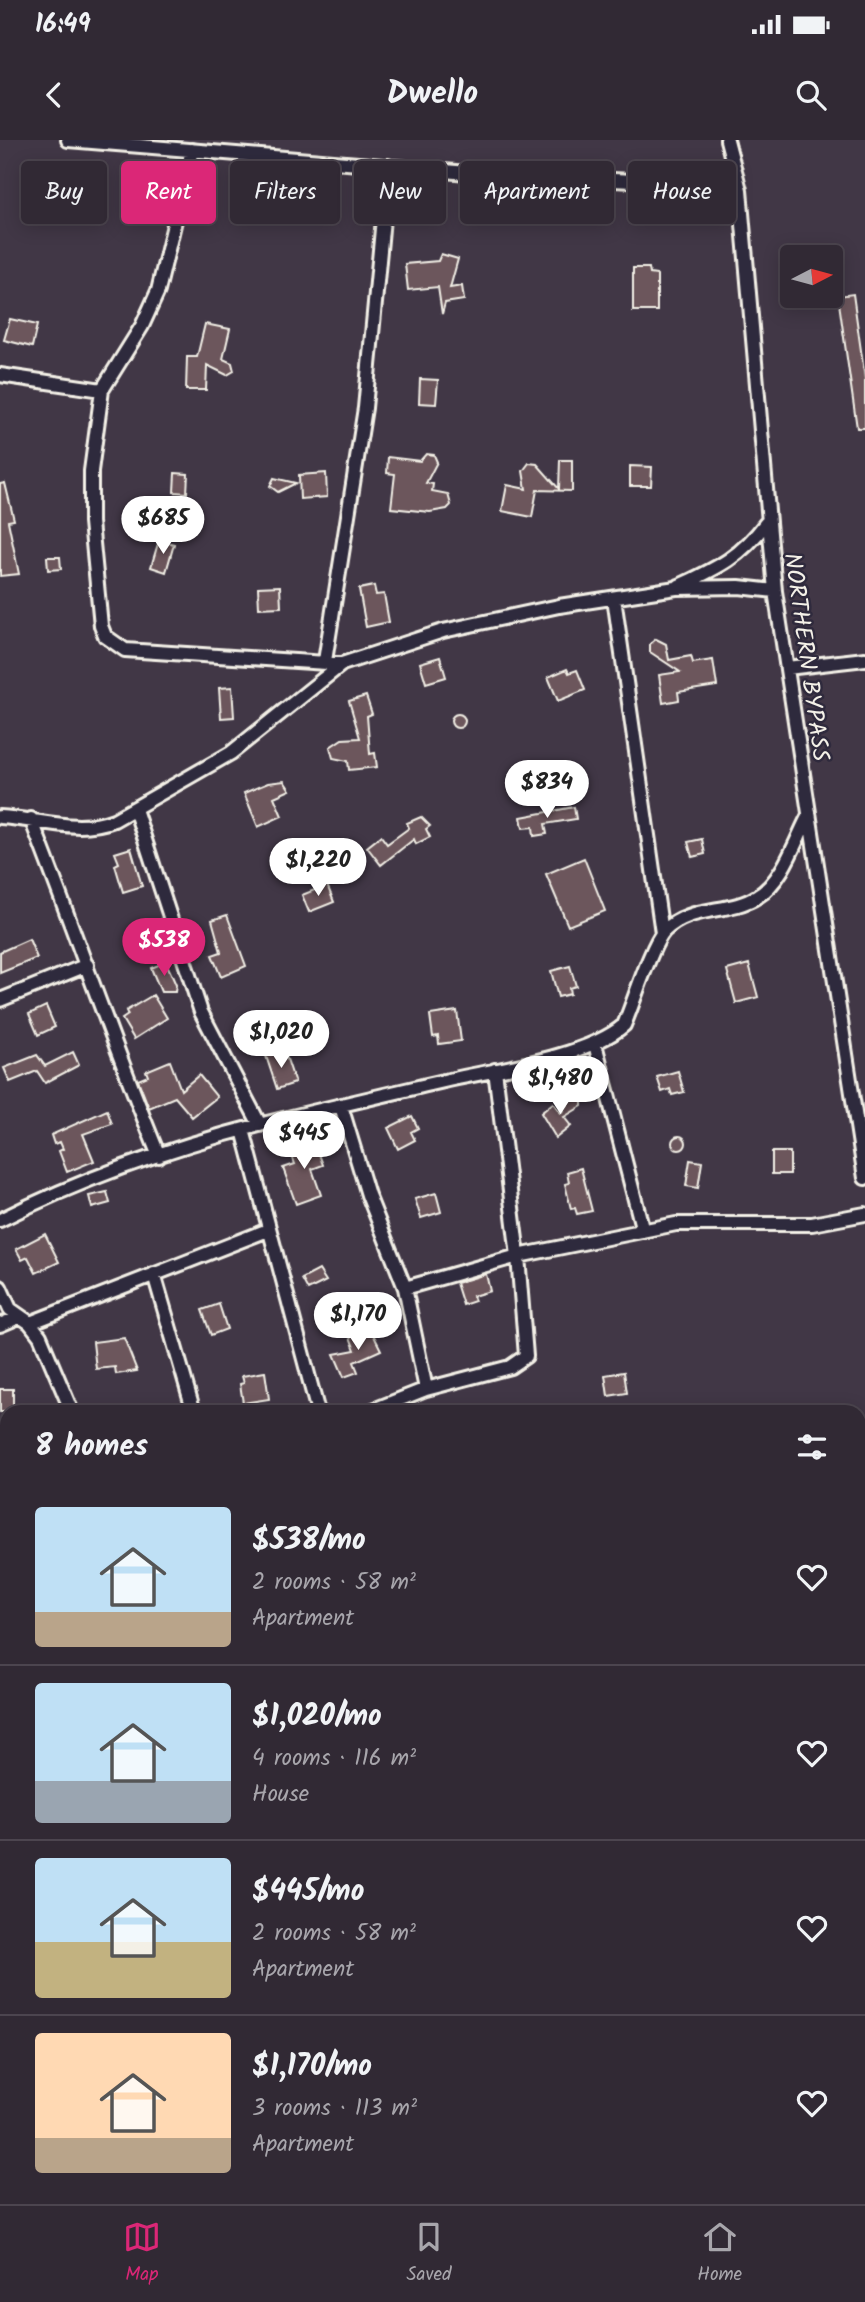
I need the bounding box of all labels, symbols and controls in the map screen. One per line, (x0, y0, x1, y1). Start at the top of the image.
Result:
text: 16:49 (35, 4, 91, 46)
text: Dwello (387, 69, 478, 120)
icon: back (35, 76, 73, 114)
icon: search (792, 76, 830, 114)
chip: Buy (21, 161, 107, 224)
chip: Rent (121, 161, 216, 224)
chip: Filters (230, 161, 340, 224)
chip: New (354, 161, 446, 224)
chip: Apartment (460, 161, 614, 224)
chip: House (628, 161, 736, 224)
north arrow (780, 245, 844, 308)
map controls (780, 245, 843, 308)
pin: $685 (122, 496, 204, 556)
text: $685 (137, 501, 189, 537)
street label: NORTHERN BYPASS (772, 551, 839, 764)
pin: $834 (506, 760, 588, 820)
text: $834 (521, 765, 573, 801)
pin: $1,220 (261, 838, 375, 898)
text: $1,220 (285, 843, 351, 879)
pin: $538 (123, 918, 205, 978)
text: $538 (138, 923, 190, 959)
pin: $1,020 (224, 1010, 338, 1070)
text: $1,020 (249, 1015, 313, 1051)
pin: $1,480 (503, 1056, 617, 1116)
text: $1,480 (528, 1061, 592, 1097)
pin: $445 (263, 1112, 345, 1171)
text: $445 (279, 1116, 329, 1152)
pin: $1,170 (301, 1292, 415, 1352)
text: $1,170 (330, 1297, 386, 1333)
text: 8 homes (35, 1423, 148, 1471)
icon: filters (793, 1428, 831, 1466)
text: $538/mo (252, 1517, 366, 1565)
icon: home (91, 1535, 175, 1619)
icon: heart (793, 1558, 831, 1596)
text: 2 rooms · 58 m² (252, 1565, 416, 1601)
text: Apartment (252, 1601, 354, 1637)
text: $1,020/mo (252, 1693, 382, 1741)
icon: home (91, 1711, 175, 1795)
icon: heart (793, 1734, 831, 1772)
text: 4 rooms · 116 m² (252, 1741, 416, 1777)
text: House (252, 1777, 309, 1813)
text: $445/mo (252, 1868, 364, 1916)
icon: home (91, 1886, 175, 1970)
icon: heart (793, 1909, 831, 1947)
text: 2 rooms · 58 m² (252, 1916, 416, 1952)
text: Apartment (252, 1952, 354, 1988)
text: $1,170/mo (252, 2043, 372, 2091)
icon: home (91, 2061, 175, 2145)
icon: heart (793, 2084, 831, 2122)
text: 3 rooms · 113 m² (252, 2091, 417, 2127)
text: Apartment (252, 2127, 354, 2163)
tab: Map (123, 2218, 161, 2290)
tab: Saved (406, 2218, 452, 2290)
tab: Home (697, 2218, 742, 2290)

